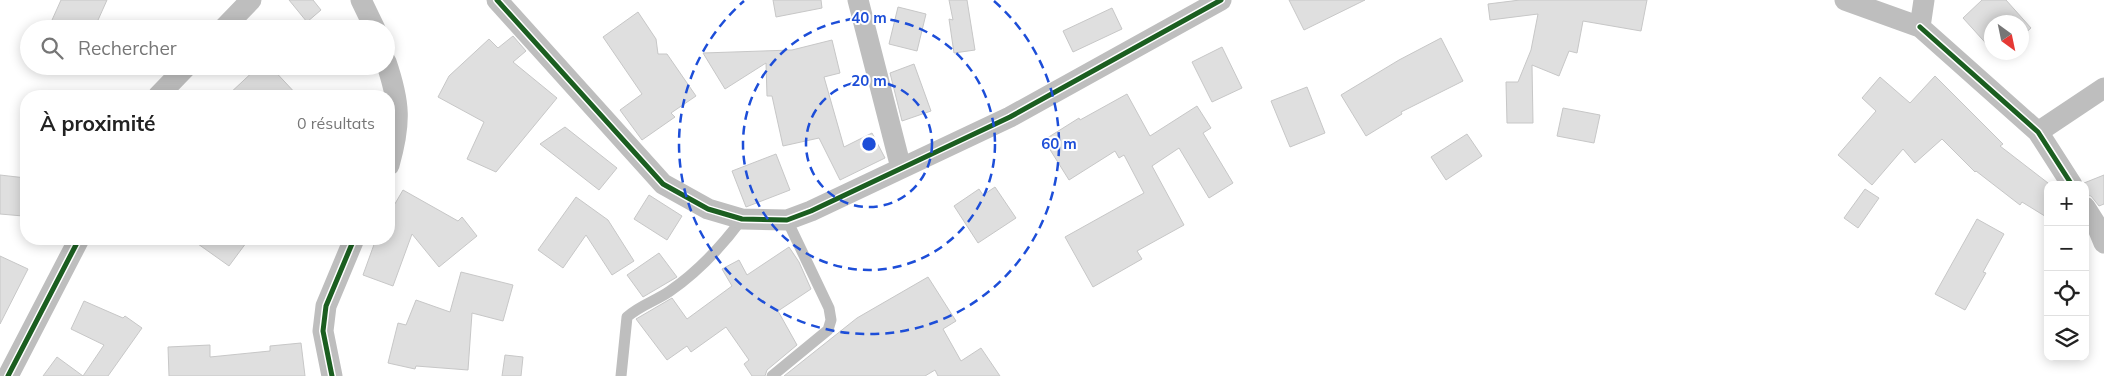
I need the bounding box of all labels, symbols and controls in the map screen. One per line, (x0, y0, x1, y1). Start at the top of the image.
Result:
text: 40 m (851, 8, 887, 27)
north arrow (1984, 15, 2029, 60)
search box (20, 20, 395, 75)
icon: search (38, 34, 66, 62)
text: Rechercher (78, 36, 177, 60)
text: 20 m (851, 71, 887, 90)
text: À proximité (40, 110, 156, 136)
text: 0 résultats (297, 113, 375, 133)
text: 60 m (1041, 134, 1077, 153)
centre of rings (860, 135, 878, 153)
map controls (2044, 181, 2089, 361)
button: + (2044, 181, 2089, 226)
button: − (2044, 226, 2089, 271)
button: locate (2044, 271, 2089, 316)
button: layers (2044, 316, 2089, 361)

